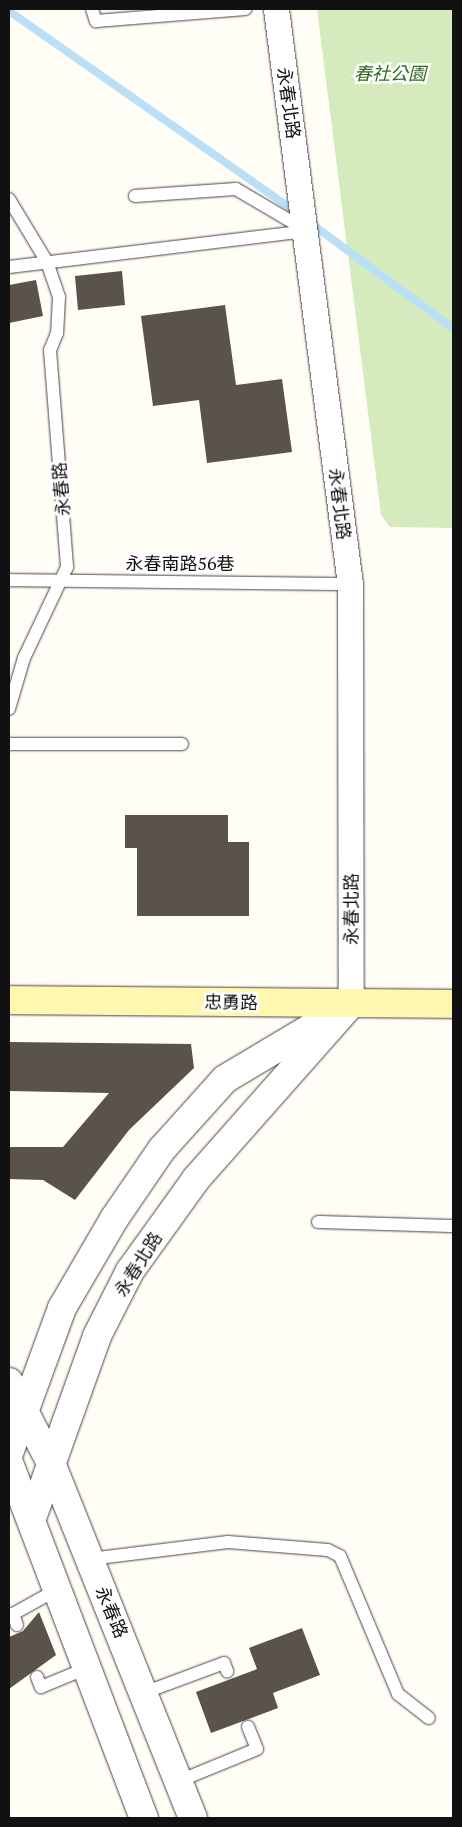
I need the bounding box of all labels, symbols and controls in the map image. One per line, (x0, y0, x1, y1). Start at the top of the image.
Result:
park label: 春社公園 (354, 62, 426, 84)
street label: 永春北路 (273, 66, 305, 140)
street label: 永春路 (48, 461, 74, 517)
street label: 永春北路 (325, 467, 355, 541)
street label: 永春南路56巷 (125, 552, 235, 574)
street label: 永春北路 (340, 873, 362, 945)
street label: 忠勇路 (204, 991, 258, 1013)
street label: 永春北路 (110, 1228, 166, 1300)
street label: 永春路 (92, 1583, 132, 1641)

